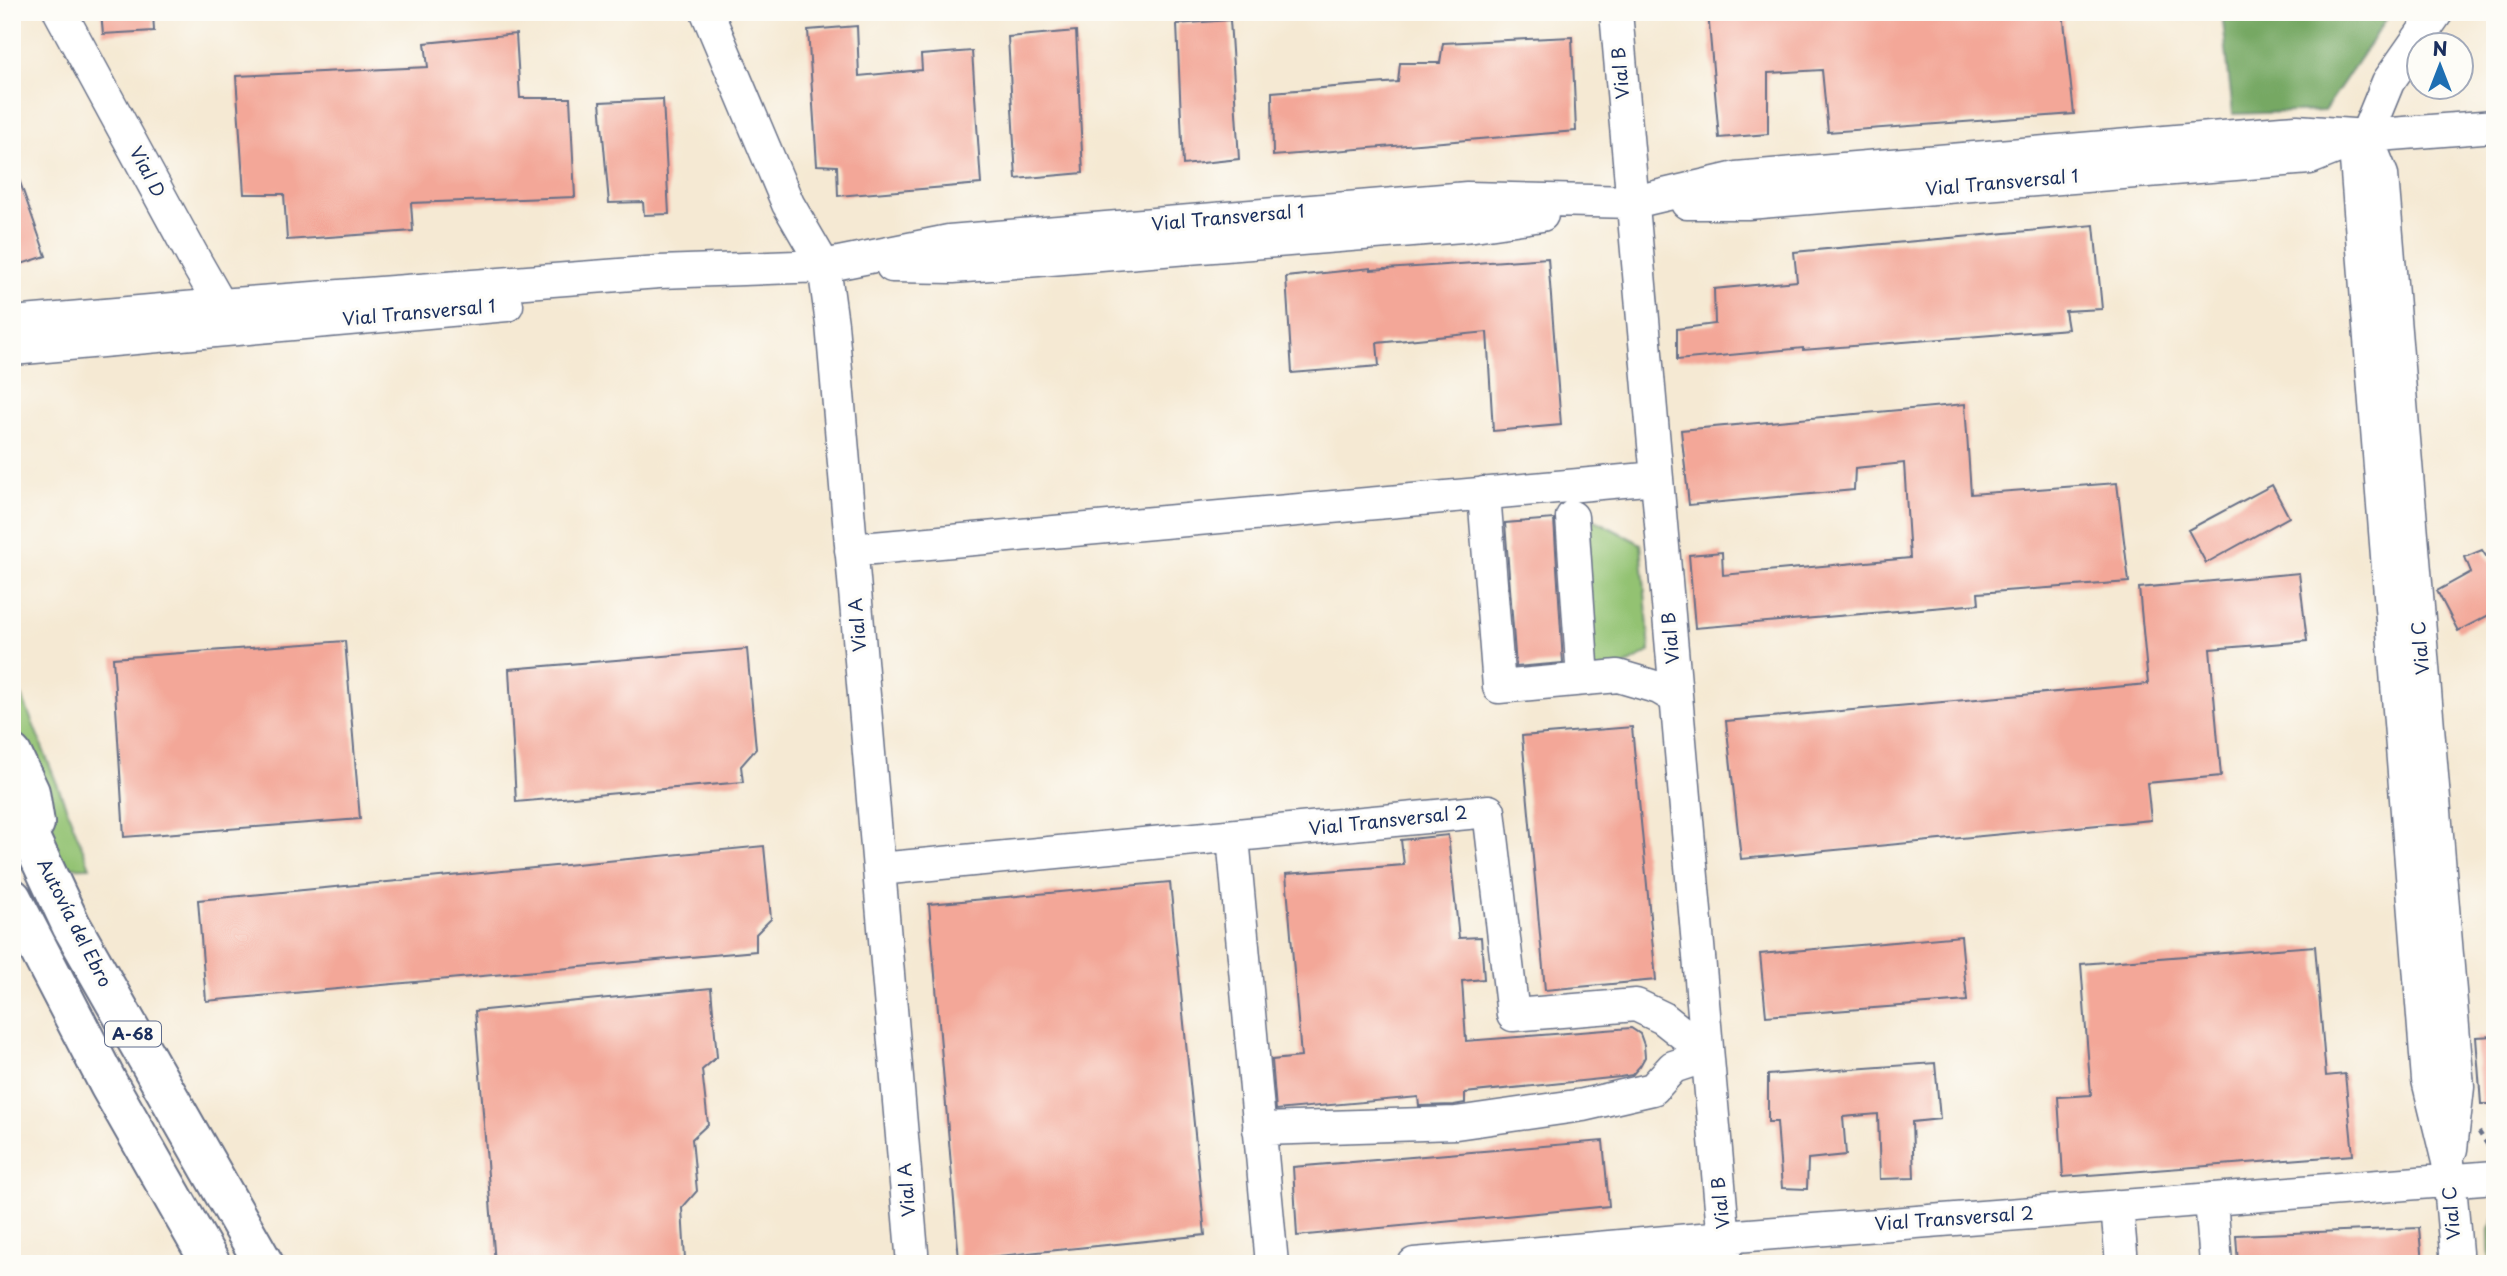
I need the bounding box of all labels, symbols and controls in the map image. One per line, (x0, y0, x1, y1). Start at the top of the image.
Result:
north arrow (2406, 32, 2476, 102)
text: N (2432, 34, 2448, 62)
street label: Vial B (1604, 46, 1635, 100)
street label: Vial D (124, 141, 173, 202)
street label: Vial Transversal 1 (1924, 161, 2080, 202)
street label: Vial Transversal 1 (1150, 196, 1306, 237)
street label: Vial Transversal 1 (341, 291, 497, 332)
street label: Vial A (841, 597, 872, 653)
street label: Vial B (1654, 611, 1685, 665)
street label: Vial C (2404, 620, 2435, 676)
street label: Vial Transversal 2 (1307, 798, 1468, 841)
street label: Autovía del Ebro (31, 853, 119, 991)
road number: A-68 (105, 1022, 161, 1046)
street label: Vial A (890, 1162, 921, 1218)
street label: Vial B (1703, 1176, 1736, 1230)
street label: Vial C (2435, 1185, 2466, 1241)
street label: Vial Transversal 2 (1873, 1198, 2034, 1237)

